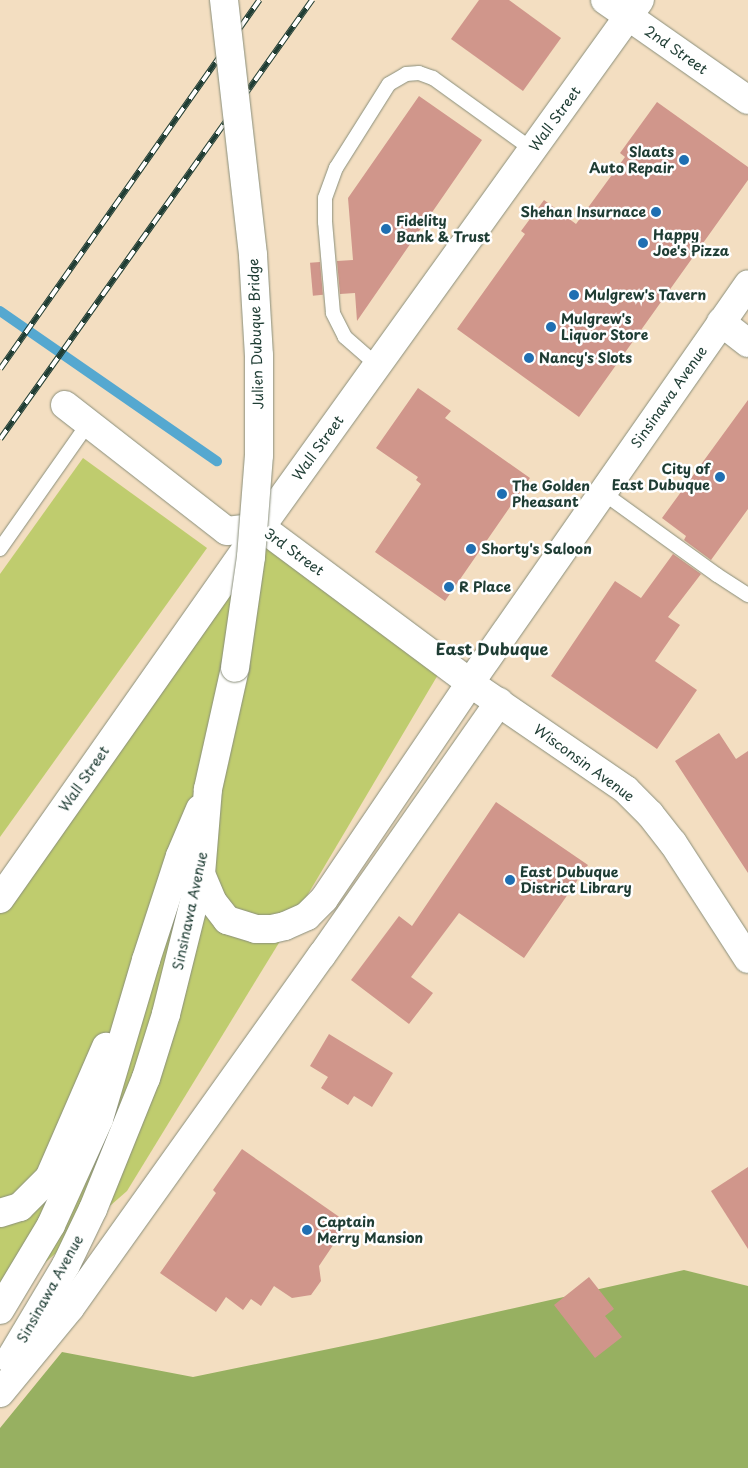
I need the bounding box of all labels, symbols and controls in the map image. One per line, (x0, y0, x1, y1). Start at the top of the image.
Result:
street label: 2nd Street (641, 22, 711, 78)
street label: Wall Street (526, 83, 584, 155)
place label: Slaats Auto Repair (589, 144, 674, 176)
marker: Slaats Auto Repair (678, 154, 690, 166)
place label: Shehan Insurnace (520, 204, 646, 220)
marker: Shehan Insurnace (650, 206, 662, 218)
place label: Fidelity Bank & Trust (396, 213, 491, 246)
marker: Fidelity Bank & Trust (380, 223, 392, 235)
place label: Happy Joe's Pizza (653, 227, 729, 260)
marker: Happy Joe's Pizza (637, 237, 649, 249)
street label: Julien Dubuque Bridge (245, 258, 267, 410)
place label: Mulgrew's Tavern (584, 287, 707, 303)
marker: Mulgrew's Tavern (568, 289, 580, 301)
place label: Mulgrew's Liquor Store (561, 311, 648, 344)
marker: Mulgrew's Liquor Store (545, 321, 557, 333)
street label: Sinsinawa Avenue (628, 343, 710, 451)
place label: Nancy's Slots (539, 350, 633, 366)
marker: Nancy's Slots (523, 352, 535, 364)
street label: Wall Street (289, 412, 347, 484)
place label: City of East Dubuque (611, 461, 710, 494)
marker: City of East Dubuque (714, 471, 726, 483)
place label: The Golden Pheasant (512, 478, 590, 511)
marker: The Golden Pheasant (496, 488, 508, 500)
street label: 3rd Street (261, 525, 327, 579)
place label: Shorty's Saloon (481, 541, 592, 557)
marker: Shorty's Saloon (465, 543, 477, 555)
place label: R Place (459, 579, 512, 595)
marker: R Place (443, 581, 455, 593)
district label: East Dubuque (436, 638, 548, 658)
street label: Wisconsin Avenue (530, 721, 638, 805)
street label: Wall Street (55, 743, 113, 815)
street label: Sinsinawa Avenue (169, 850, 211, 972)
place label: East Dubuque District Library (520, 864, 631, 896)
marker: East Dubuque District Library (504, 874, 516, 886)
place label: Captain Merry Mansion (317, 1214, 424, 1246)
marker: Captain Merry Mansion (301, 1224, 313, 1236)
street label: Sinsinawa Avenue (14, 1232, 86, 1346)

